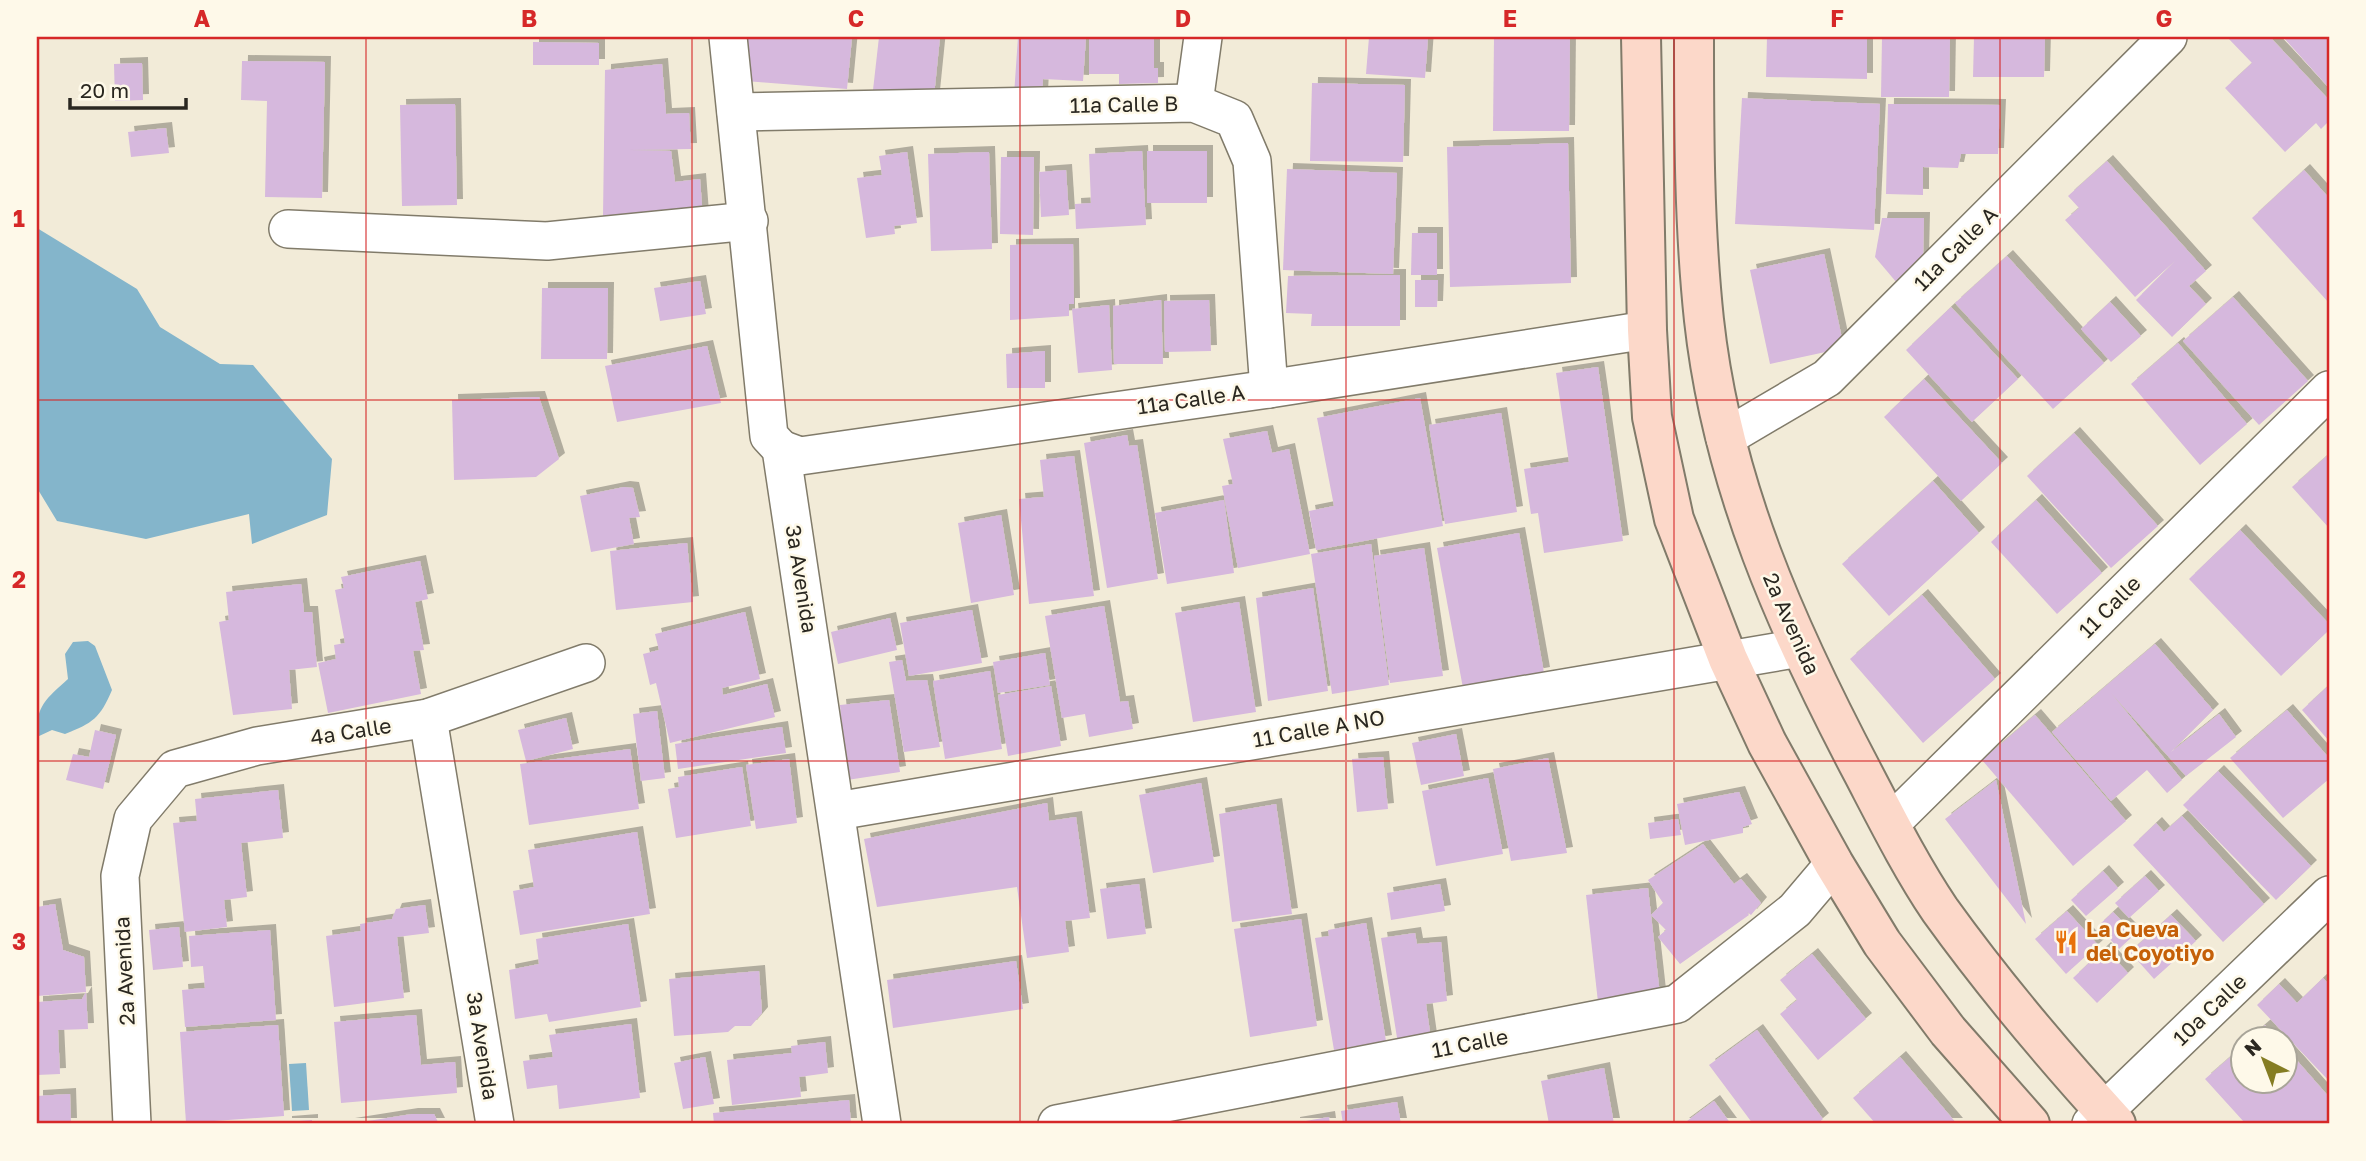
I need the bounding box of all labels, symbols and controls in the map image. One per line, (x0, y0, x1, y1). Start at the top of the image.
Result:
text: A (194, 4, 211, 32)
text: B (521, 4, 537, 32)
text: C (848, 4, 864, 32)
text: D (1175, 4, 1191, 32)
text: E (1503, 4, 1517, 32)
text: F (1830, 4, 1844, 32)
text: G (2156, 4, 2172, 32)
scale bar (70, 66, 186, 110)
text: 20 m (80, 77, 129, 103)
street label: 11a Calle B (1070, 90, 1178, 118)
street label: 11a Calle A (1908, 201, 2003, 296)
text: 1 (13, 204, 25, 232)
street label: 11a Calle A (1135, 379, 1246, 419)
street label: 3a Avenida (781, 523, 823, 635)
text: 2 (12, 565, 26, 593)
street label: 2a Avenida (1758, 569, 1826, 679)
street label: 11 Calle (2073, 570, 2146, 643)
street label: 11 Calle A NO (1251, 704, 1387, 752)
street label: 4a Calle (309, 712, 393, 750)
street label: 2a Avenida (108, 916, 140, 1026)
place label: La Cueva del Coyotiyo (2086, 916, 2214, 966)
text: 3 (12, 927, 26, 955)
restaurant icon: La Cueva del Coyotiyo (2052, 928, 2080, 956)
street label: 10a Calle (2167, 968, 2251, 1051)
street label: 3a Avenida (462, 990, 504, 1102)
street label: 11 Calle (1429, 1023, 1510, 1063)
north arrow (2230, 1024, 2300, 1094)
text: N (2239, 1034, 2265, 1060)

